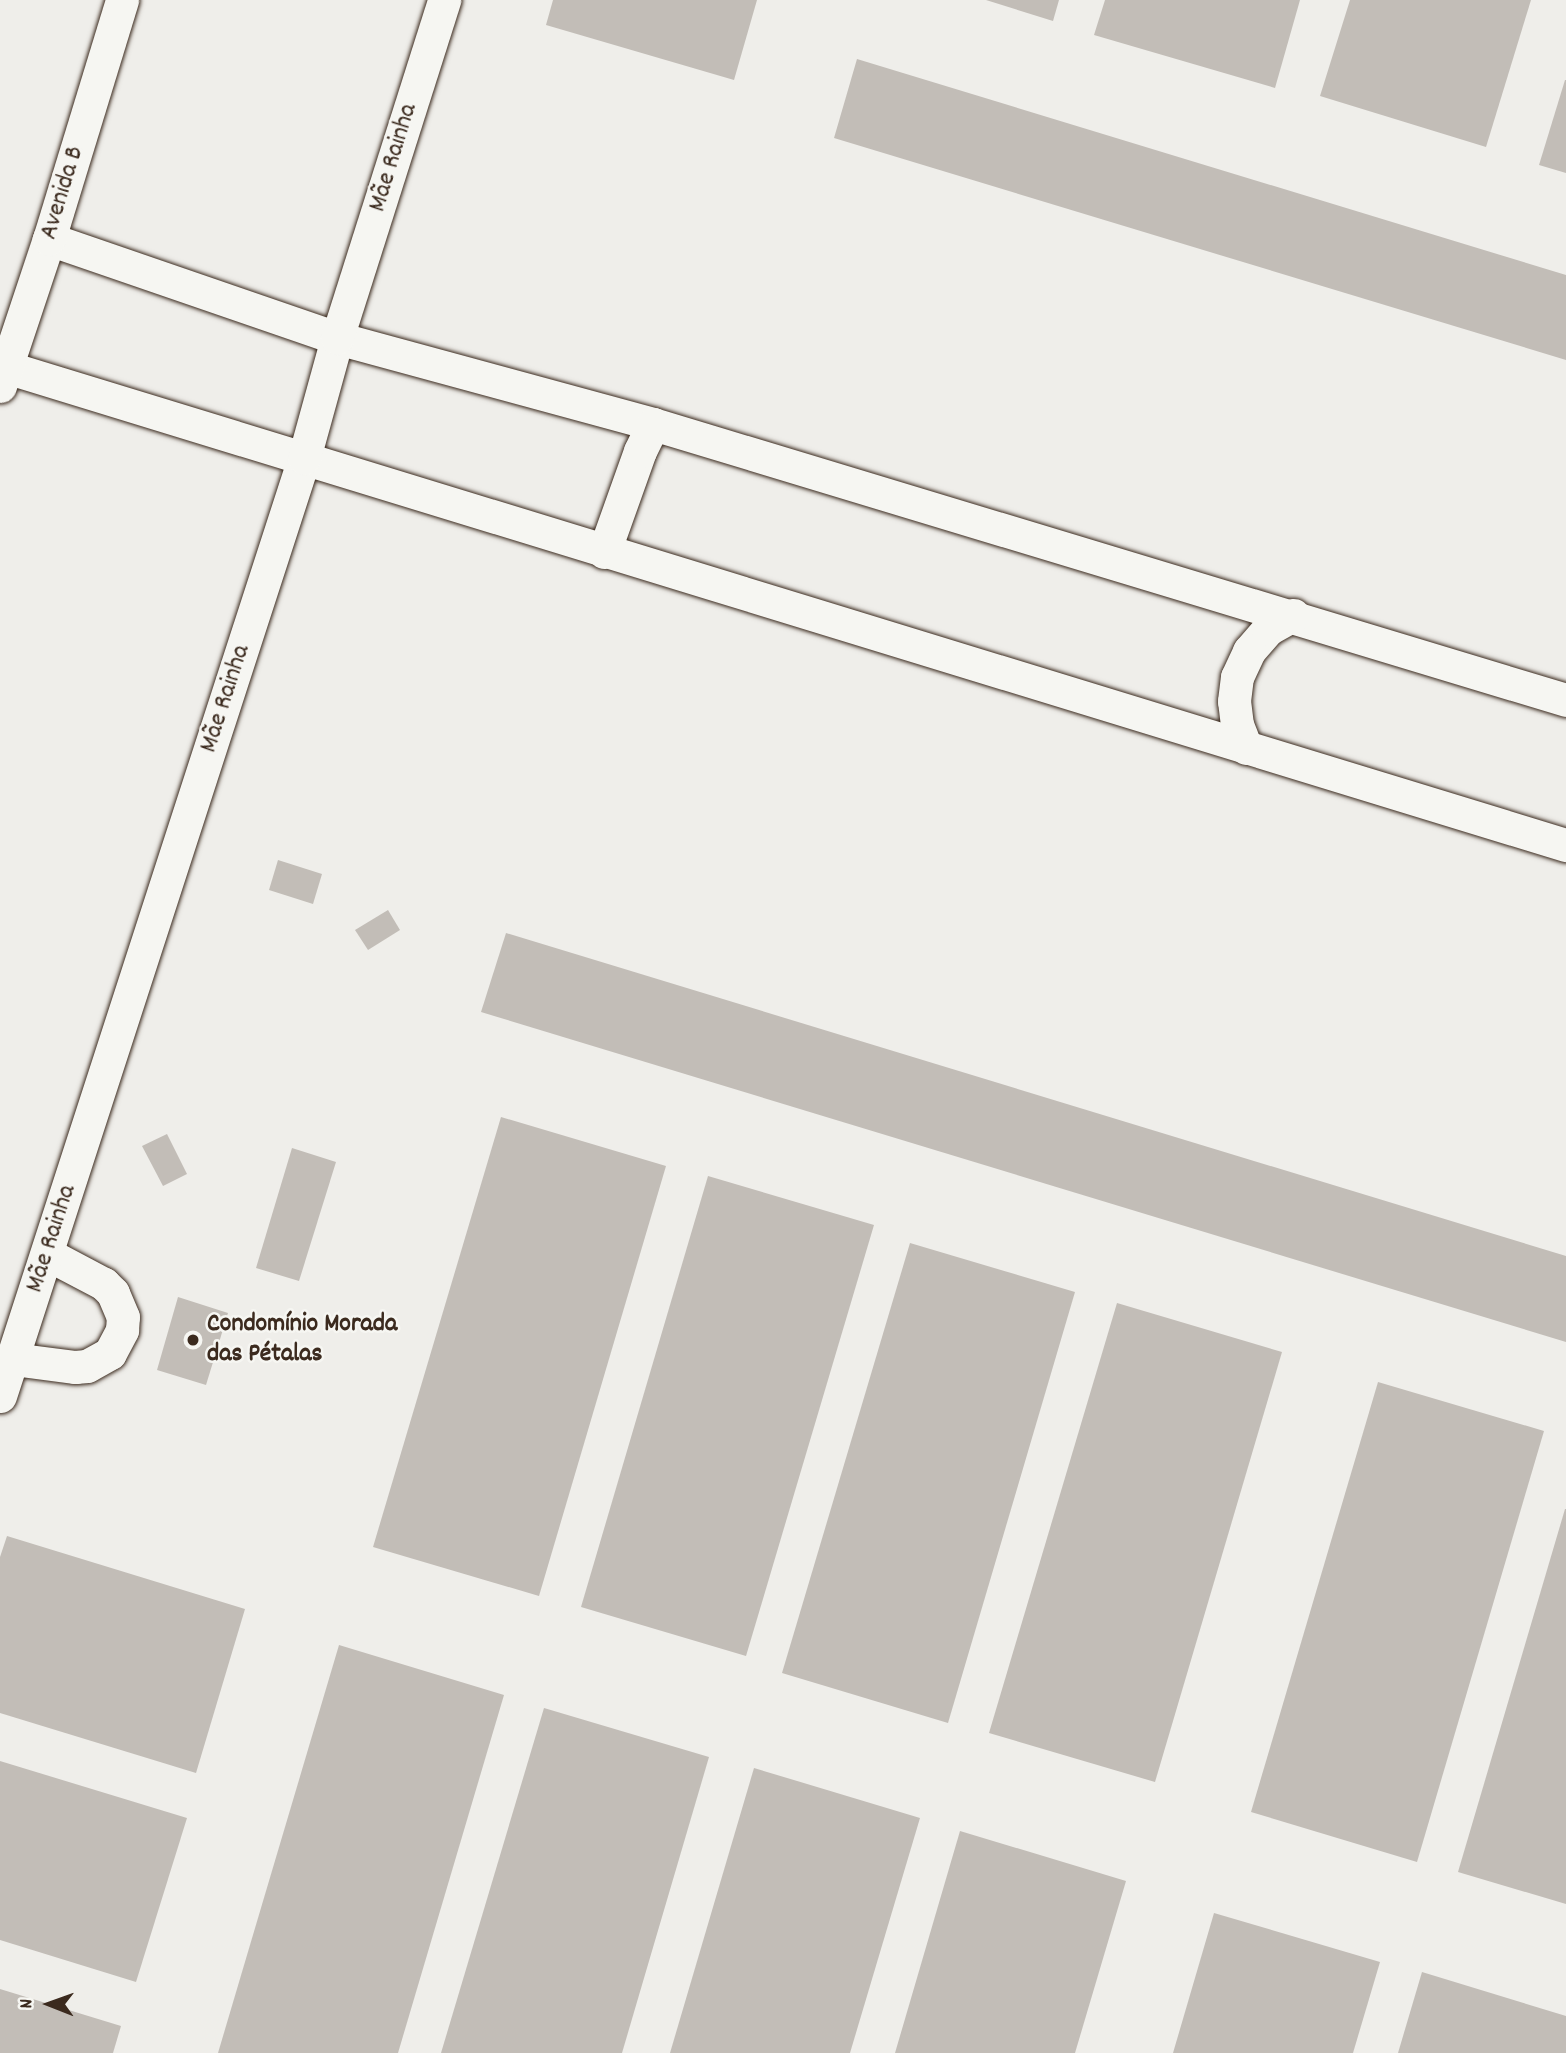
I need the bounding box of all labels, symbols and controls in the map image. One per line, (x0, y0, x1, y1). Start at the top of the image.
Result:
street label: Mãe Rainha (363, 100, 425, 216)
street label: Avenida B (34, 143, 92, 243)
street label: Mãe Rainha (194, 641, 258, 757)
street label: Mãe Rainha (20, 1181, 84, 1297)
place label: Condomínio Morada das Pétalas (207, 1309, 397, 1370)
marker: Condomínio Morada das Pétalas (185, 1332, 201, 1348)
north arrow (14, 1969, 84, 2039)
text: N (14, 1999, 41, 2009)

